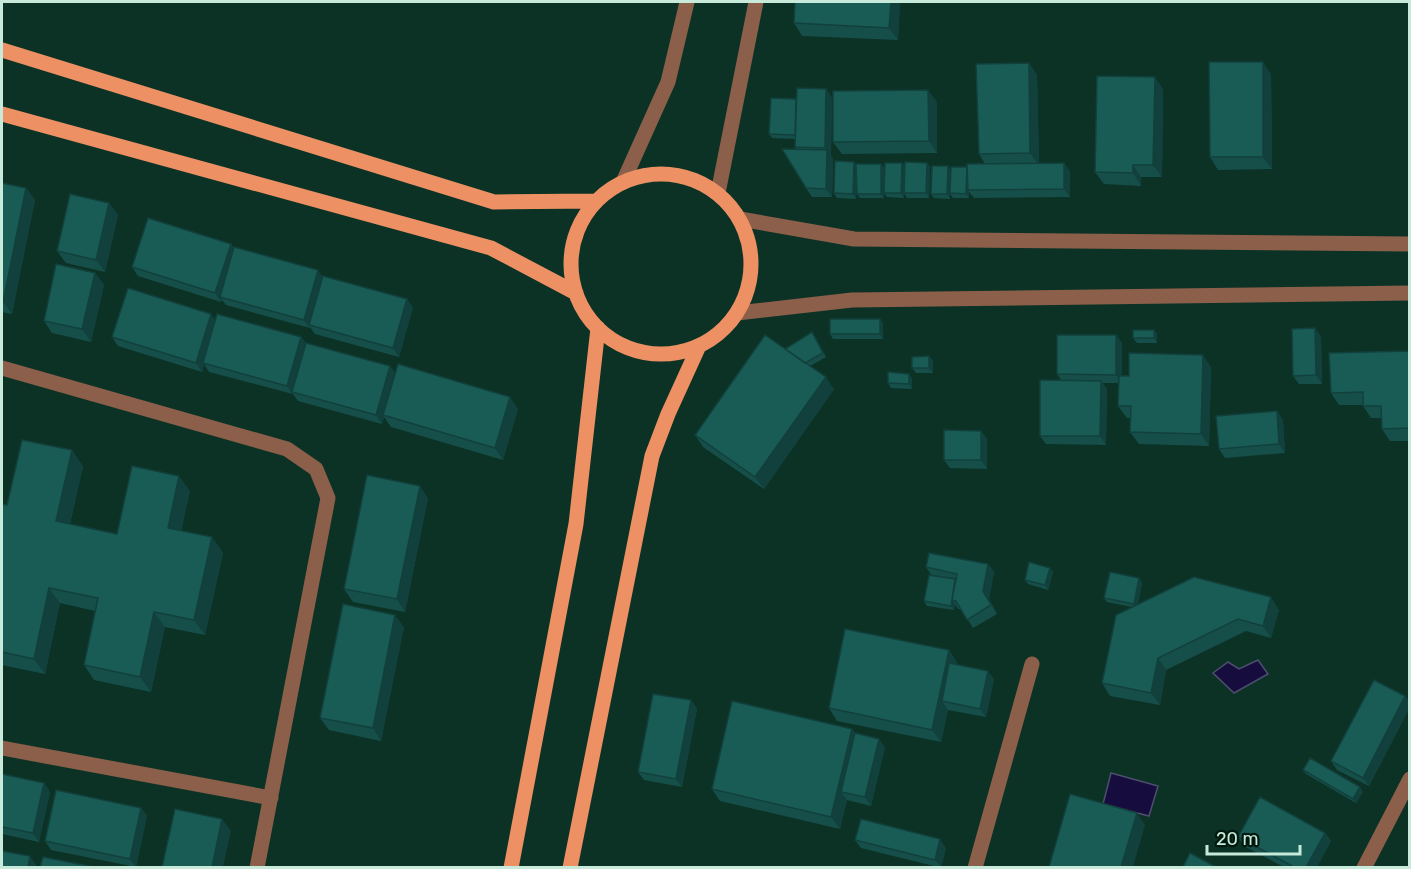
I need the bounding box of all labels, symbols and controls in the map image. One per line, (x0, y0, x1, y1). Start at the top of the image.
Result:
scale bar (1207, 818, 1300, 856)
text: 20 m (1216, 828, 1258, 850)

